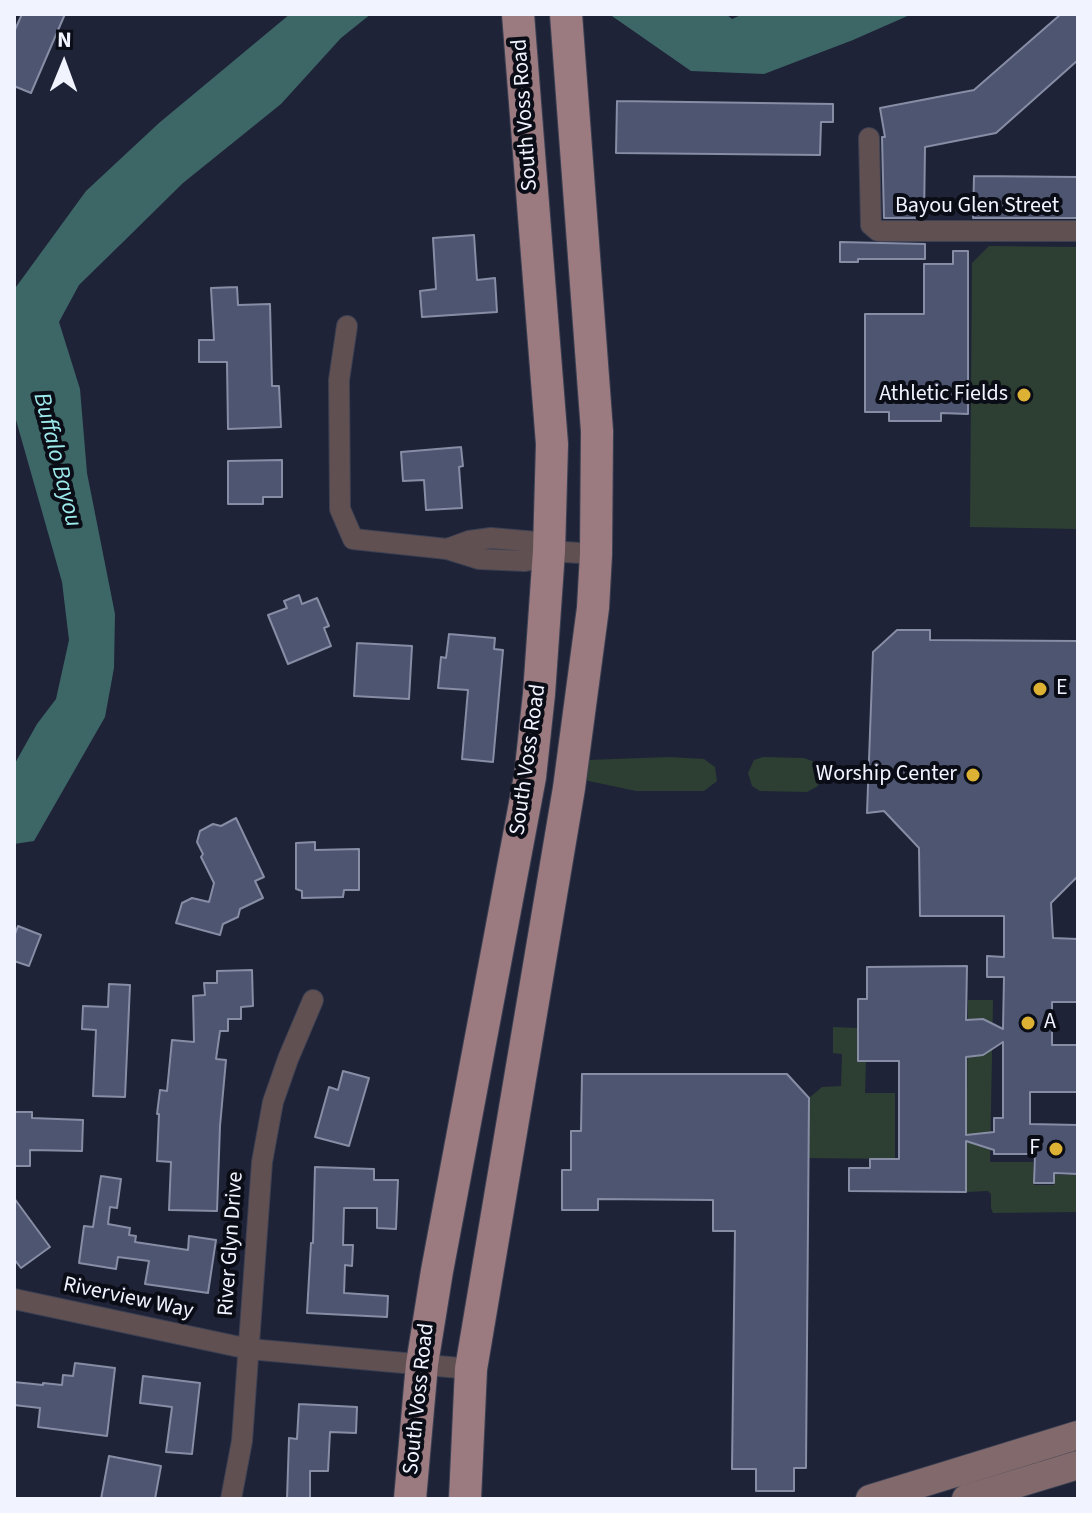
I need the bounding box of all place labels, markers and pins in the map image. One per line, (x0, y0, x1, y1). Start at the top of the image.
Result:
place label: Athletic Fields (879, 382, 1008, 408)
marker: Athletic Fields (1015, 386, 1033, 404)
place label: E (1056, 676, 1068, 702)
marker: E (1031, 680, 1049, 698)
place label: Worship Center (816, 762, 957, 788)
marker: Worship Center (964, 766, 982, 784)
place label: A (1044, 1010, 1056, 1036)
marker: A (1019, 1014, 1037, 1032)
place label: F (1029, 1136, 1040, 1162)
marker: F (1047, 1140, 1065, 1158)

